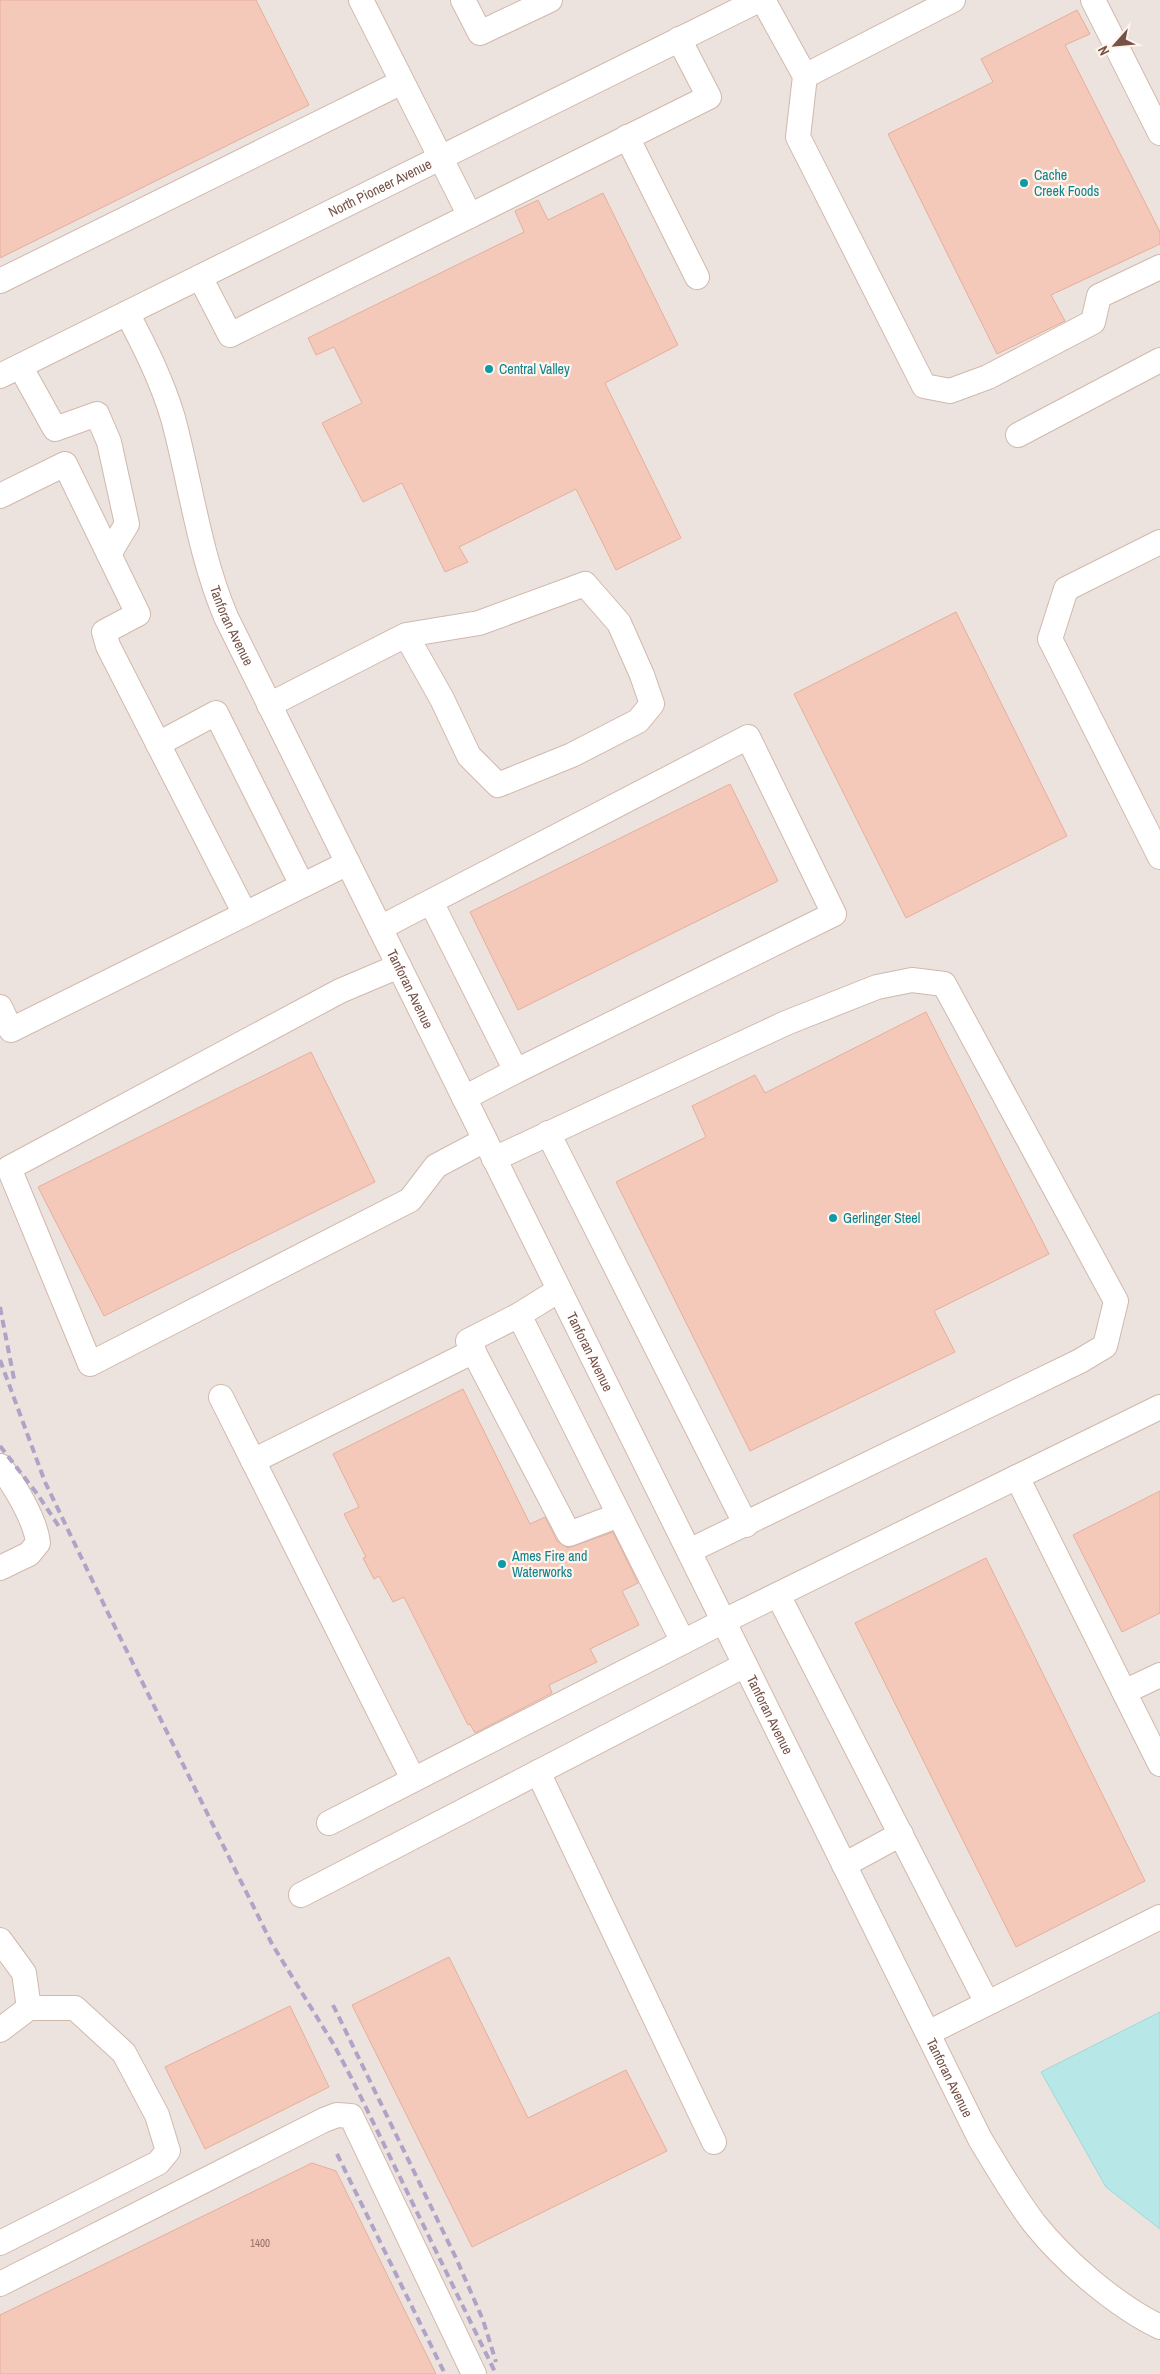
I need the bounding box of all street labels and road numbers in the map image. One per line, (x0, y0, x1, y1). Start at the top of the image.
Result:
street label: North Pioneer Avenue (325, 155, 435, 221)
street label: Tanforan Avenue (206, 583, 258, 669)
street label: Tanforan Avenue (383, 946, 437, 1032)
street label: Tanforan Avenue (563, 1309, 617, 1394)
street label: Tanforan Avenue (743, 1672, 797, 1757)
street label: Tanforan Avenue (922, 2035, 977, 2120)

